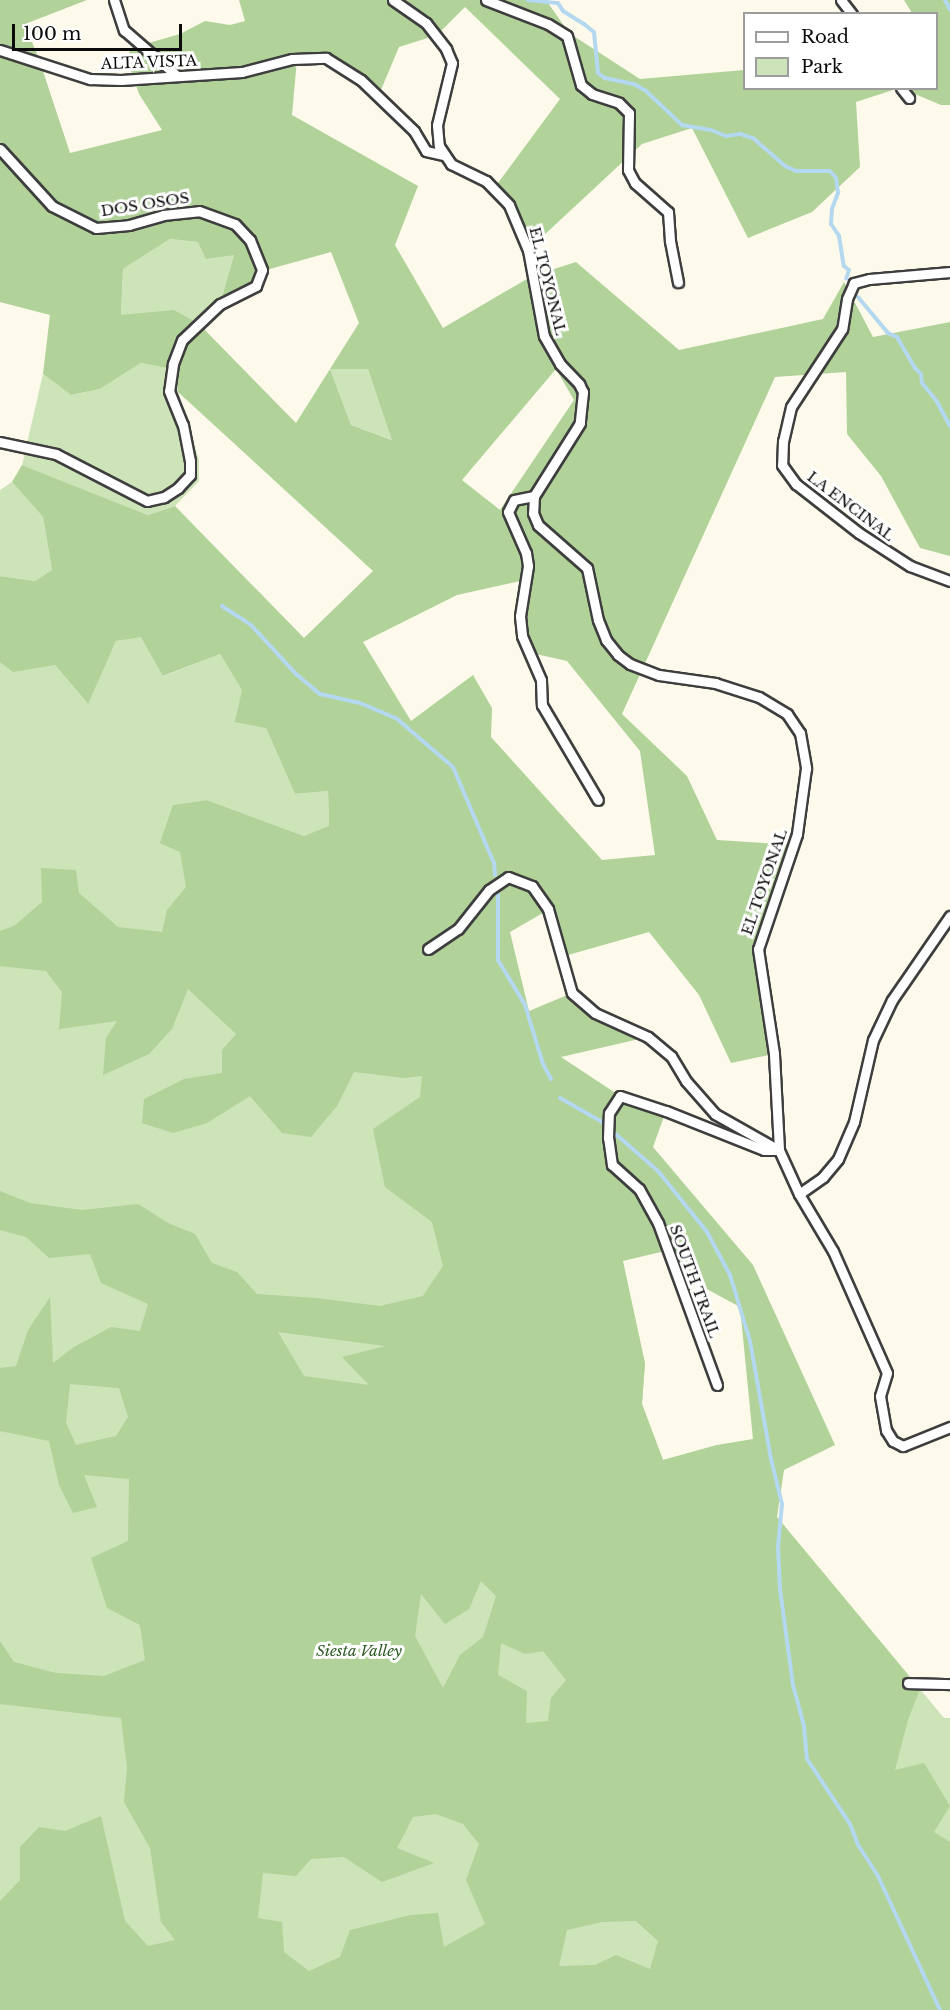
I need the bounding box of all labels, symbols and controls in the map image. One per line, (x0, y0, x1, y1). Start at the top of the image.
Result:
scale bar (15, 12, 184, 50)
legend (743, 12, 938, 90)
text: 100 m (23, 23, 81, 45)
text: Road (801, 26, 849, 48)
street label: ALTA VISTA (100, 51, 198, 73)
text: Park (801, 56, 843, 78)
street label: DOS OSOS (100, 188, 190, 220)
street label: EL TOYONAL (526, 225, 570, 337)
street label: LA ENCINAL (804, 467, 898, 545)
street label: EL TOYONAL (737, 826, 791, 938)
street label: SOUTH TRAIL (666, 1222, 724, 1340)
park label: Siesta Valley (316, 1642, 402, 1660)

